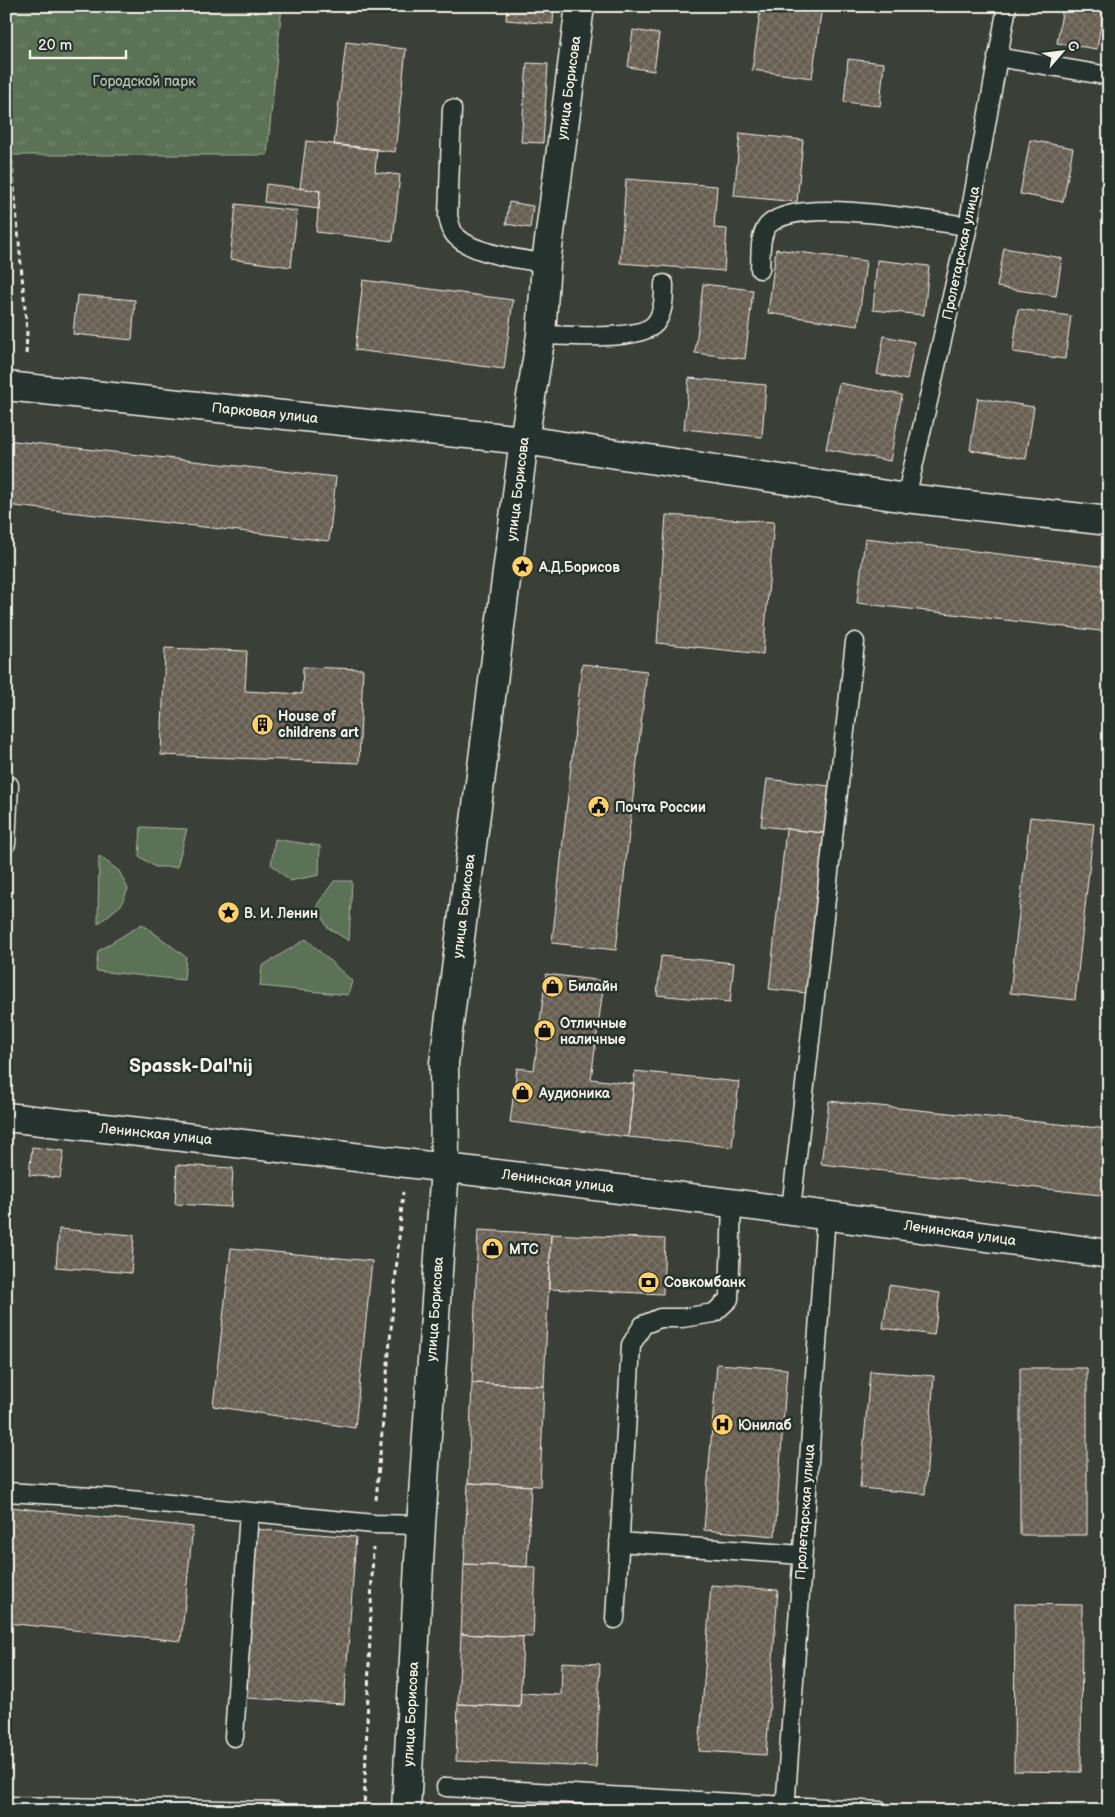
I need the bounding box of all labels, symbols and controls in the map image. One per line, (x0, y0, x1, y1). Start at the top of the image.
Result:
scale bar (30, 28, 126, 60)
north arrow (1038, 28, 1088, 78)
street label: улица Борисова (553, 34, 585, 141)
text: 20 m (38, 36, 72, 55)
text: С (1063, 38, 1083, 55)
park label: Городской парк (92, 73, 196, 90)
street label: Пролетарская улица (939, 184, 984, 321)
street label: Парковая улица (211, 399, 320, 427)
street label: улица Борисова (503, 435, 533, 542)
place icon: А.Д.Борисов (511, 555, 535, 579)
place label: А.Д.Борисов (538, 559, 620, 576)
place label: House of childrens art (278, 708, 359, 741)
building icon: House of childrens art (250, 712, 274, 736)
public building icon: Почта России (587, 795, 611, 819)
place label: Почта России (615, 799, 706, 816)
street label: улица Борисова (449, 852, 479, 959)
place icon: В. И. Ленин (216, 901, 240, 925)
place label: В. И. Ленин (244, 905, 318, 922)
shop icon: Билайн (540, 974, 564, 998)
place label: Билайн (568, 978, 618, 995)
place label: Отличные наличные (560, 1015, 627, 1048)
shop icon: Отличные наличные (532, 1019, 556, 1043)
district label: Spassk-Dal'nij (129, 1055, 253, 1078)
shop icon: Аудионика (511, 1081, 535, 1105)
place label: Аудионика (538, 1085, 611, 1102)
street label: Ленинская улица (98, 1120, 214, 1148)
street label: Ленинская улица (500, 1166, 616, 1196)
street label: Ленинская улица (902, 1217, 1018, 1249)
shop icon: МТС (481, 1237, 505, 1261)
place label: МТС (509, 1241, 539, 1258)
street label: улица Борисова (423, 1255, 447, 1362)
bank icon: Совкомбанк (636, 1270, 660, 1294)
place label: Совкомбанк (664, 1274, 746, 1291)
hospital icon: Юнилаб (710, 1413, 734, 1437)
place label: Юнилаб (738, 1417, 792, 1434)
street label: Пролетарская улица (792, 1443, 818, 1581)
street label: улица Борисова (400, 1660, 422, 1767)

